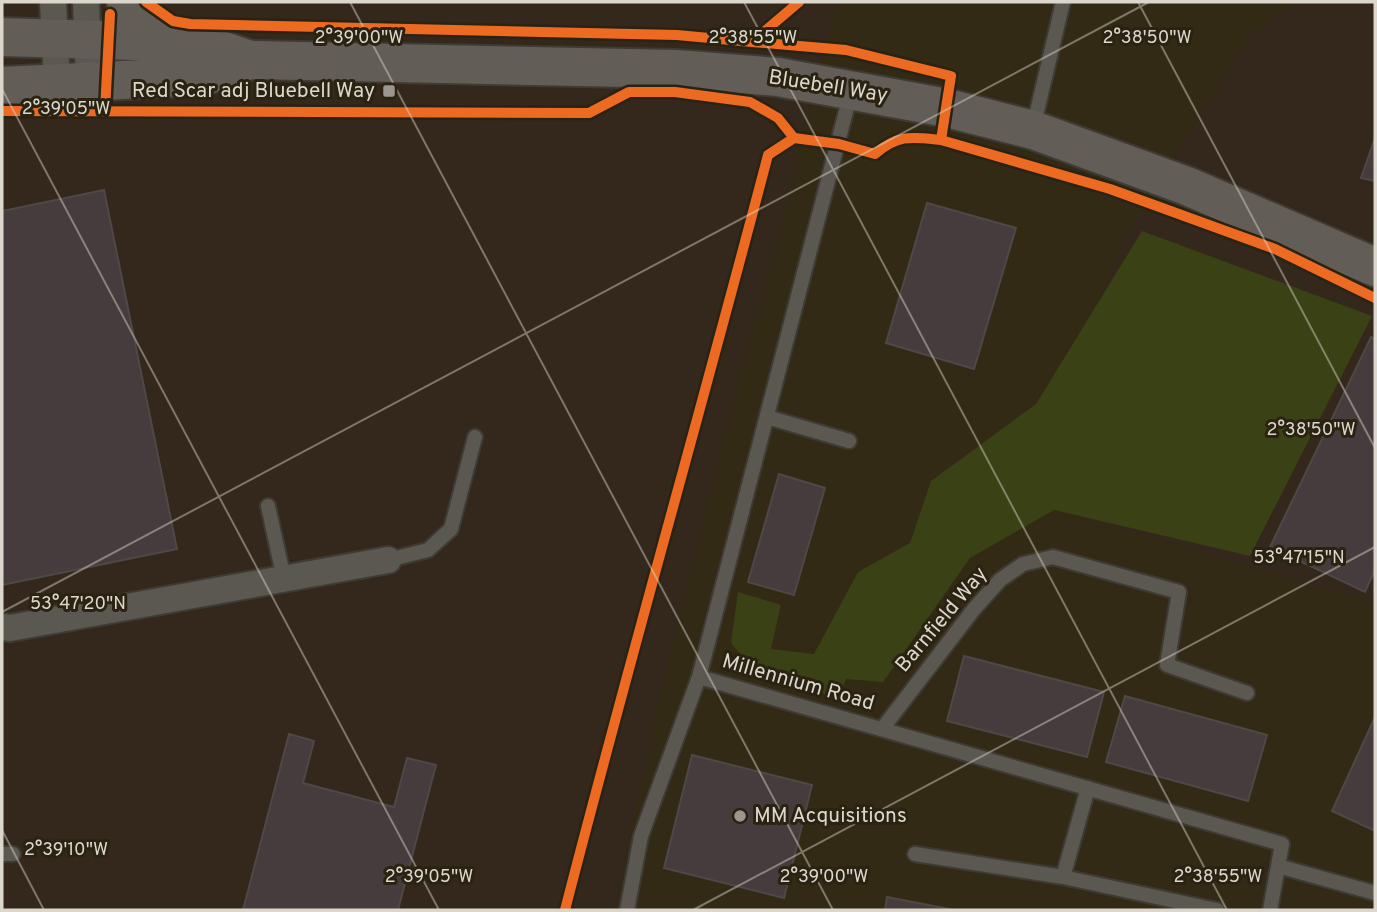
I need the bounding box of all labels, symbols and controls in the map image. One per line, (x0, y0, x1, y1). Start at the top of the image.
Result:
text: 2°39'00"W (315, 27, 403, 50)
text: 2°38'55"W (709, 27, 797, 50)
text: 2°38'50"W (1102, 27, 1192, 50)
street label: Bluebell Way (766, 64, 890, 110)
place label: Red Scar adj Bluebell Way (132, 78, 375, 105)
marker: Red Scar adj Bluebell Way (381, 83, 397, 99)
text: 2°39'05"W (22, 98, 110, 121)
text: 2°38'50"W (1266, 419, 1356, 442)
text: 53°47'15"N (1253, 547, 1345, 570)
street label: Barnfield Way (890, 562, 994, 678)
text: 53°47'20"N (30, 593, 126, 616)
street label: Millennium Road (719, 648, 877, 718)
place label: MM Acquisitions (754, 803, 907, 830)
marker: MM Acquisitions (732, 808, 748, 824)
text: 2°39'10"W (24, 839, 108, 862)
text: 2°39'05"W (385, 866, 473, 889)
text: 2°39'00"W (780, 866, 868, 889)
text: 2°38'55"W (1174, 866, 1262, 889)

